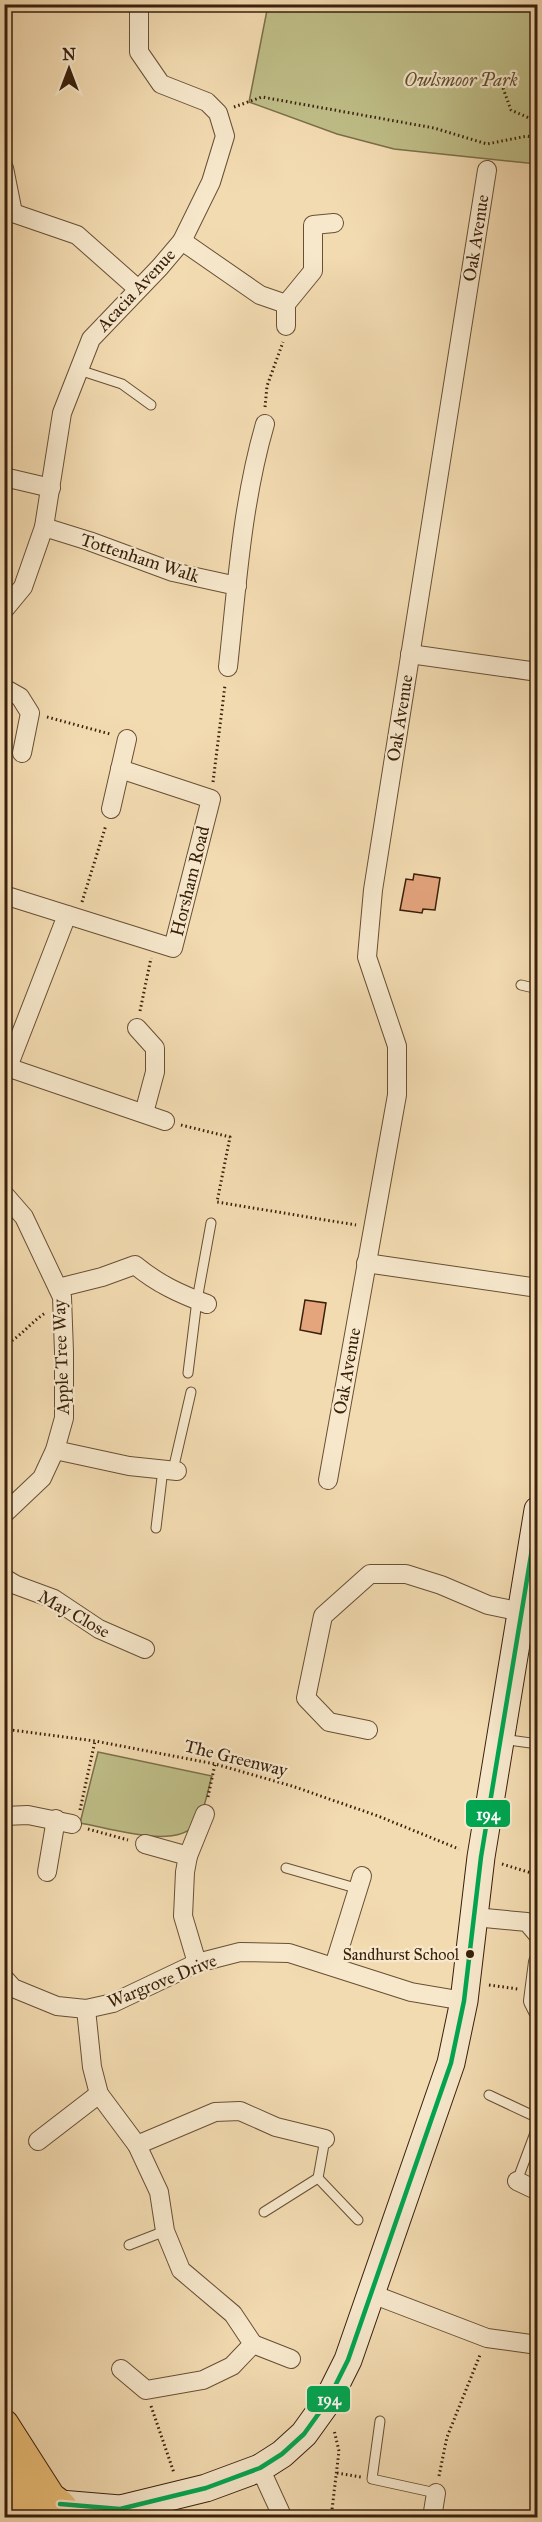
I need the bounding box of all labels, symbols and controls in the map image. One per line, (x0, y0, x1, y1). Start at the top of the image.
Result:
north arrow (39, 39, 99, 99)
text: N (62, 45, 76, 64)
park label: Owlsmoor Park (404, 69, 518, 91)
street label: Oak Avenue (458, 193, 494, 283)
street label: Acacia Avenue (91, 244, 180, 337)
street label: Tottenham Walk (78, 528, 203, 588)
street label: Oak Avenue (382, 673, 418, 763)
street label: Horsham Road (166, 824, 214, 938)
street label: Apple Tree Way (48, 1298, 74, 1416)
street label: Oak Avenue (329, 1326, 365, 1416)
street label: May Close (34, 1585, 114, 1643)
street label: The Greenway (182, 1735, 290, 1782)
line badge: 194 (465, 1799, 511, 1828)
text: 194 (476, 1805, 501, 1825)
place label: Sandhurst School (343, 1945, 460, 1964)
marker: Sandhurst School (464, 1948, 476, 1960)
street label: Wargrove Drive (104, 1949, 220, 2014)
line badge: 194 (306, 2385, 351, 2413)
text: 194 (317, 2390, 342, 2410)

